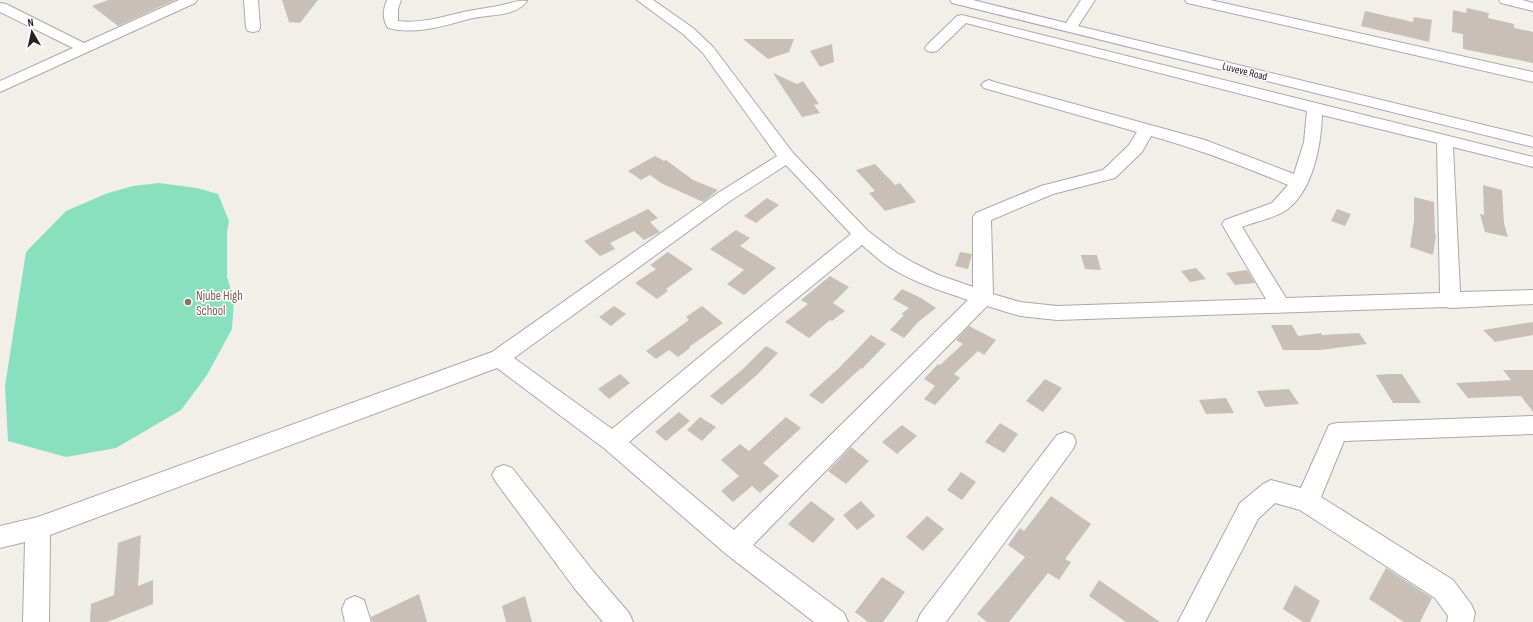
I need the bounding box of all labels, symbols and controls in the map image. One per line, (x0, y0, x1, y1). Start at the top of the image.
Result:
north arrow (12, 12, 52, 52)
text: N (27, 16, 35, 29)
street label: Luveve Road (1221, 60, 1269, 83)
place label: Njube High School (196, 288, 243, 319)
marker: Njube High School (183, 297, 193, 307)

